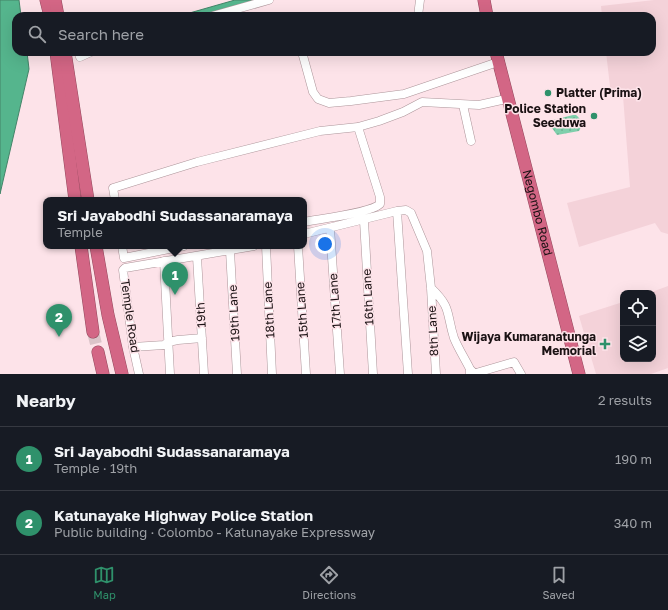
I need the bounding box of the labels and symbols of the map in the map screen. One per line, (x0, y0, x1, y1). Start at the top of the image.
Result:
place label: Platter (Prima) (556, 85, 642, 100)
marker: Platter (Prima) (543, 88, 553, 98)
place label: Police Station Seeduwa (504, 101, 586, 130)
marker: Police Station Seeduwa (589, 111, 599, 121)
street label: Negombo Road (520, 168, 556, 257)
your location (315, 234, 335, 254)
pin: 1 (162, 262, 188, 295)
street label: 16th Lane (359, 268, 376, 326)
street label: 17th Lane (325, 273, 344, 329)
street label: Temple Road (118, 278, 143, 354)
street label: 18th Lane (260, 281, 277, 339)
street label: 15th Lane (292, 282, 311, 339)
street label: 19th Lane (225, 284, 242, 342)
street label: 19th (192, 302, 209, 328)
pin: 2 (46, 304, 72, 337)
street label: 8th Lane (424, 305, 441, 357)
place label: Wijaya Kumaranatunga Memorial (462, 329, 596, 358)
marker: Wijaya Kumaranatunga Memorial (599, 338, 611, 350)

